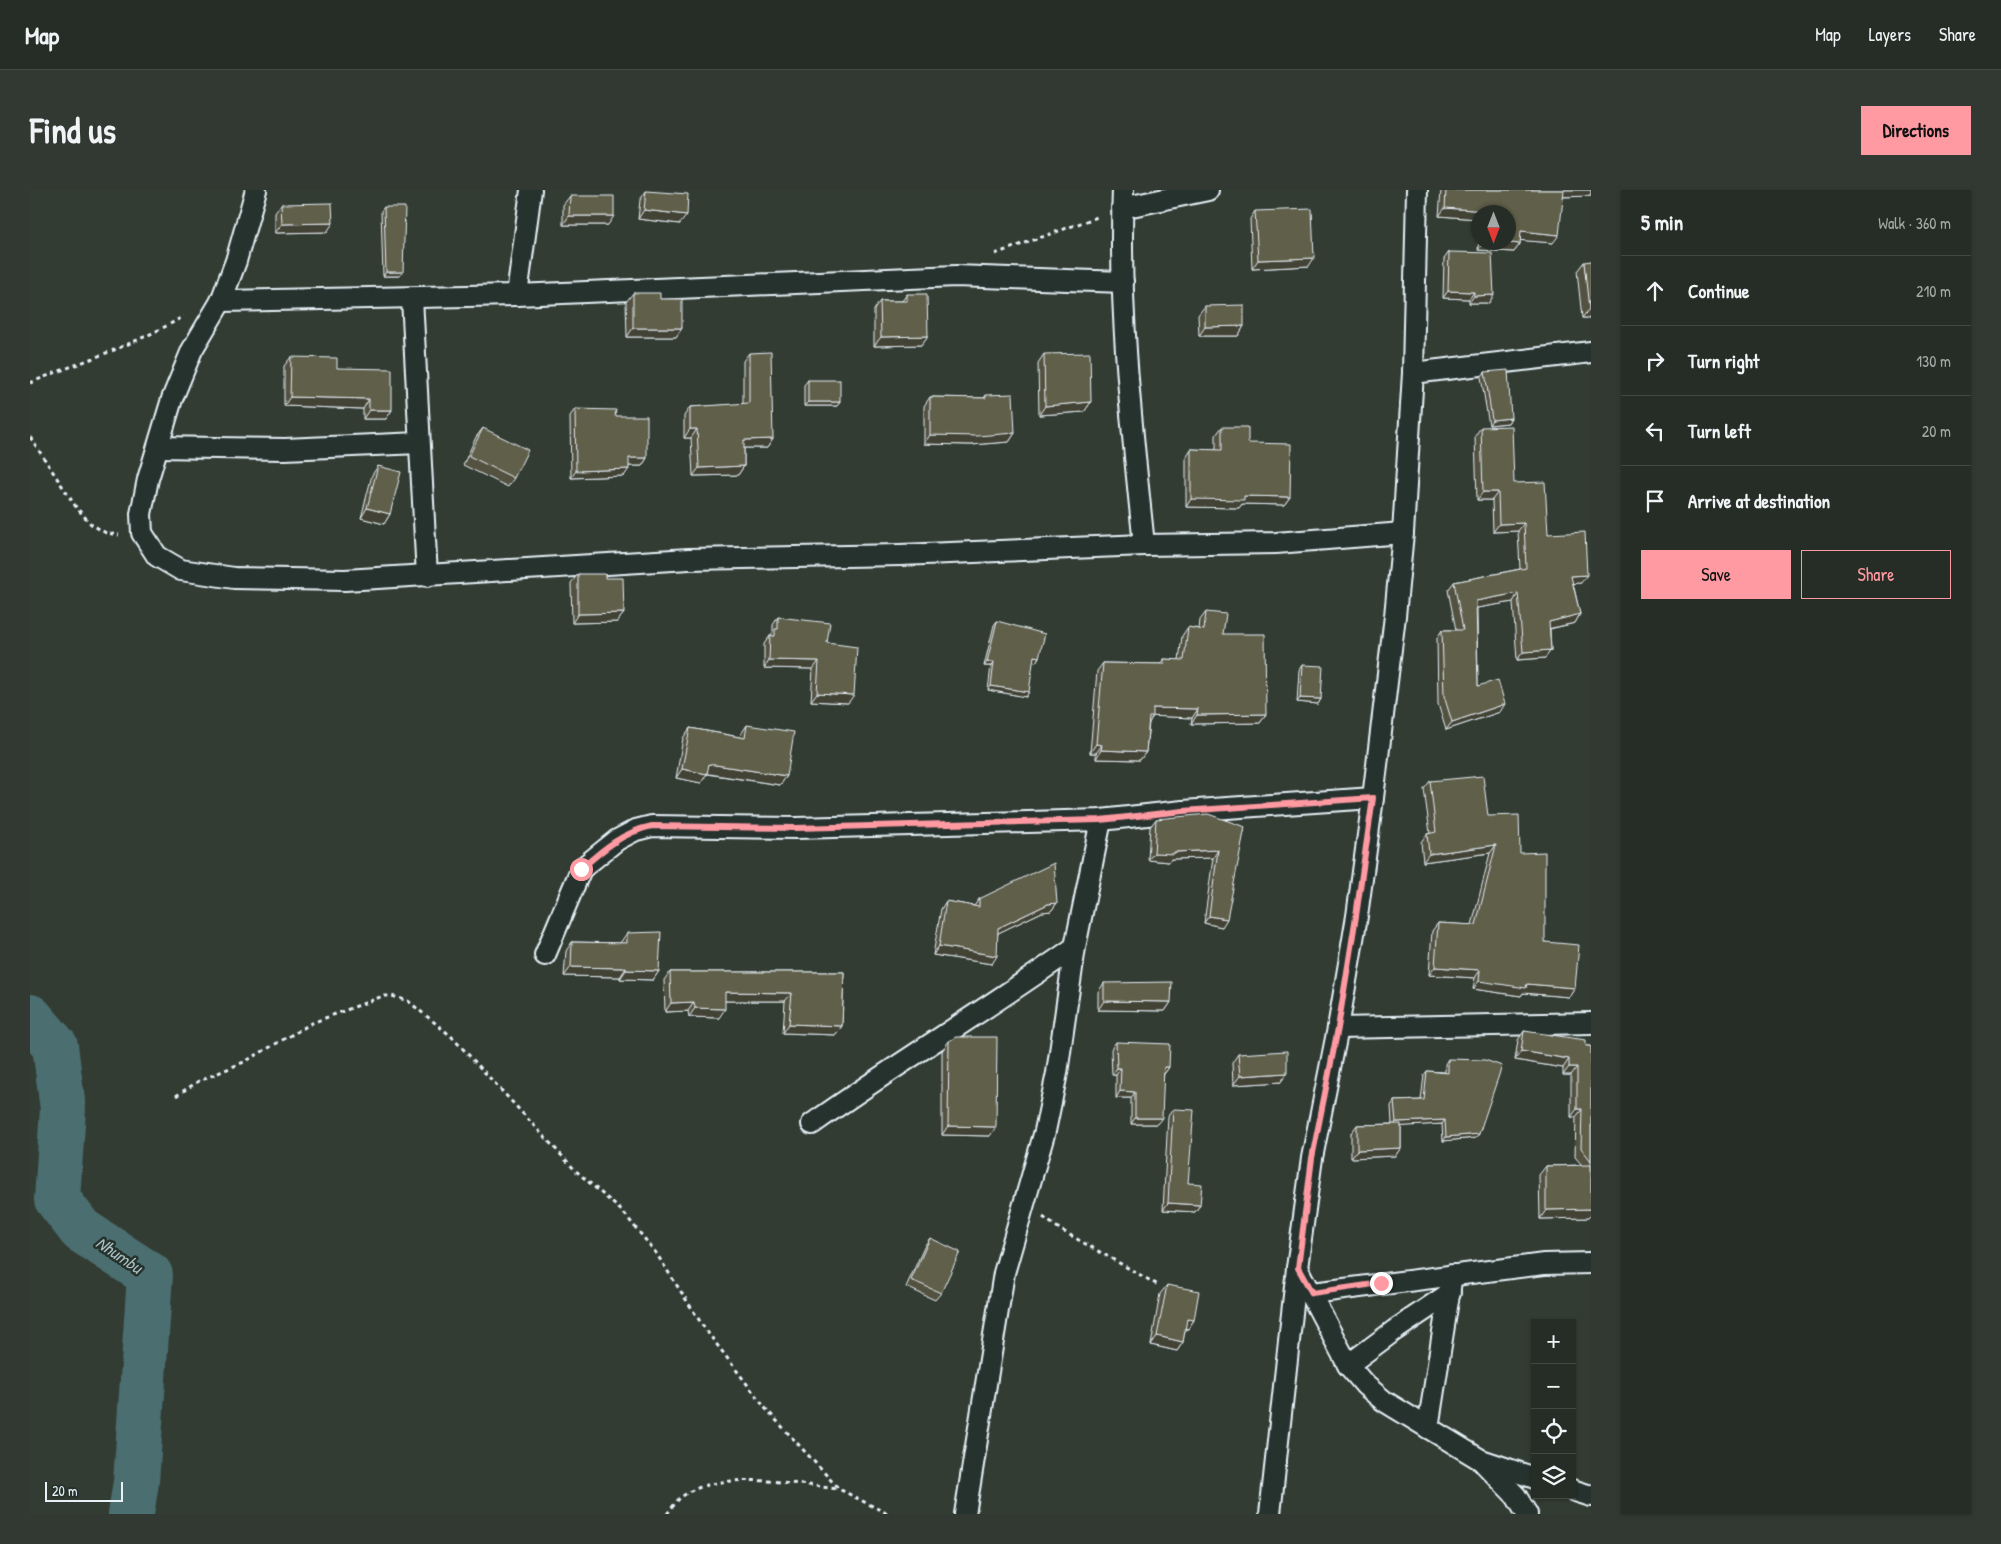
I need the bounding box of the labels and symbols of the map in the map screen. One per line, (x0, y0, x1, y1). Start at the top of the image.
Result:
north arrow (1471, 205, 1516, 250)
route start (570, 858, 593, 881)
water label: Nhumbu (91, 1230, 149, 1280)
route end (1370, 1272, 1393, 1295)
scale bar (45, 1479, 122, 1502)

